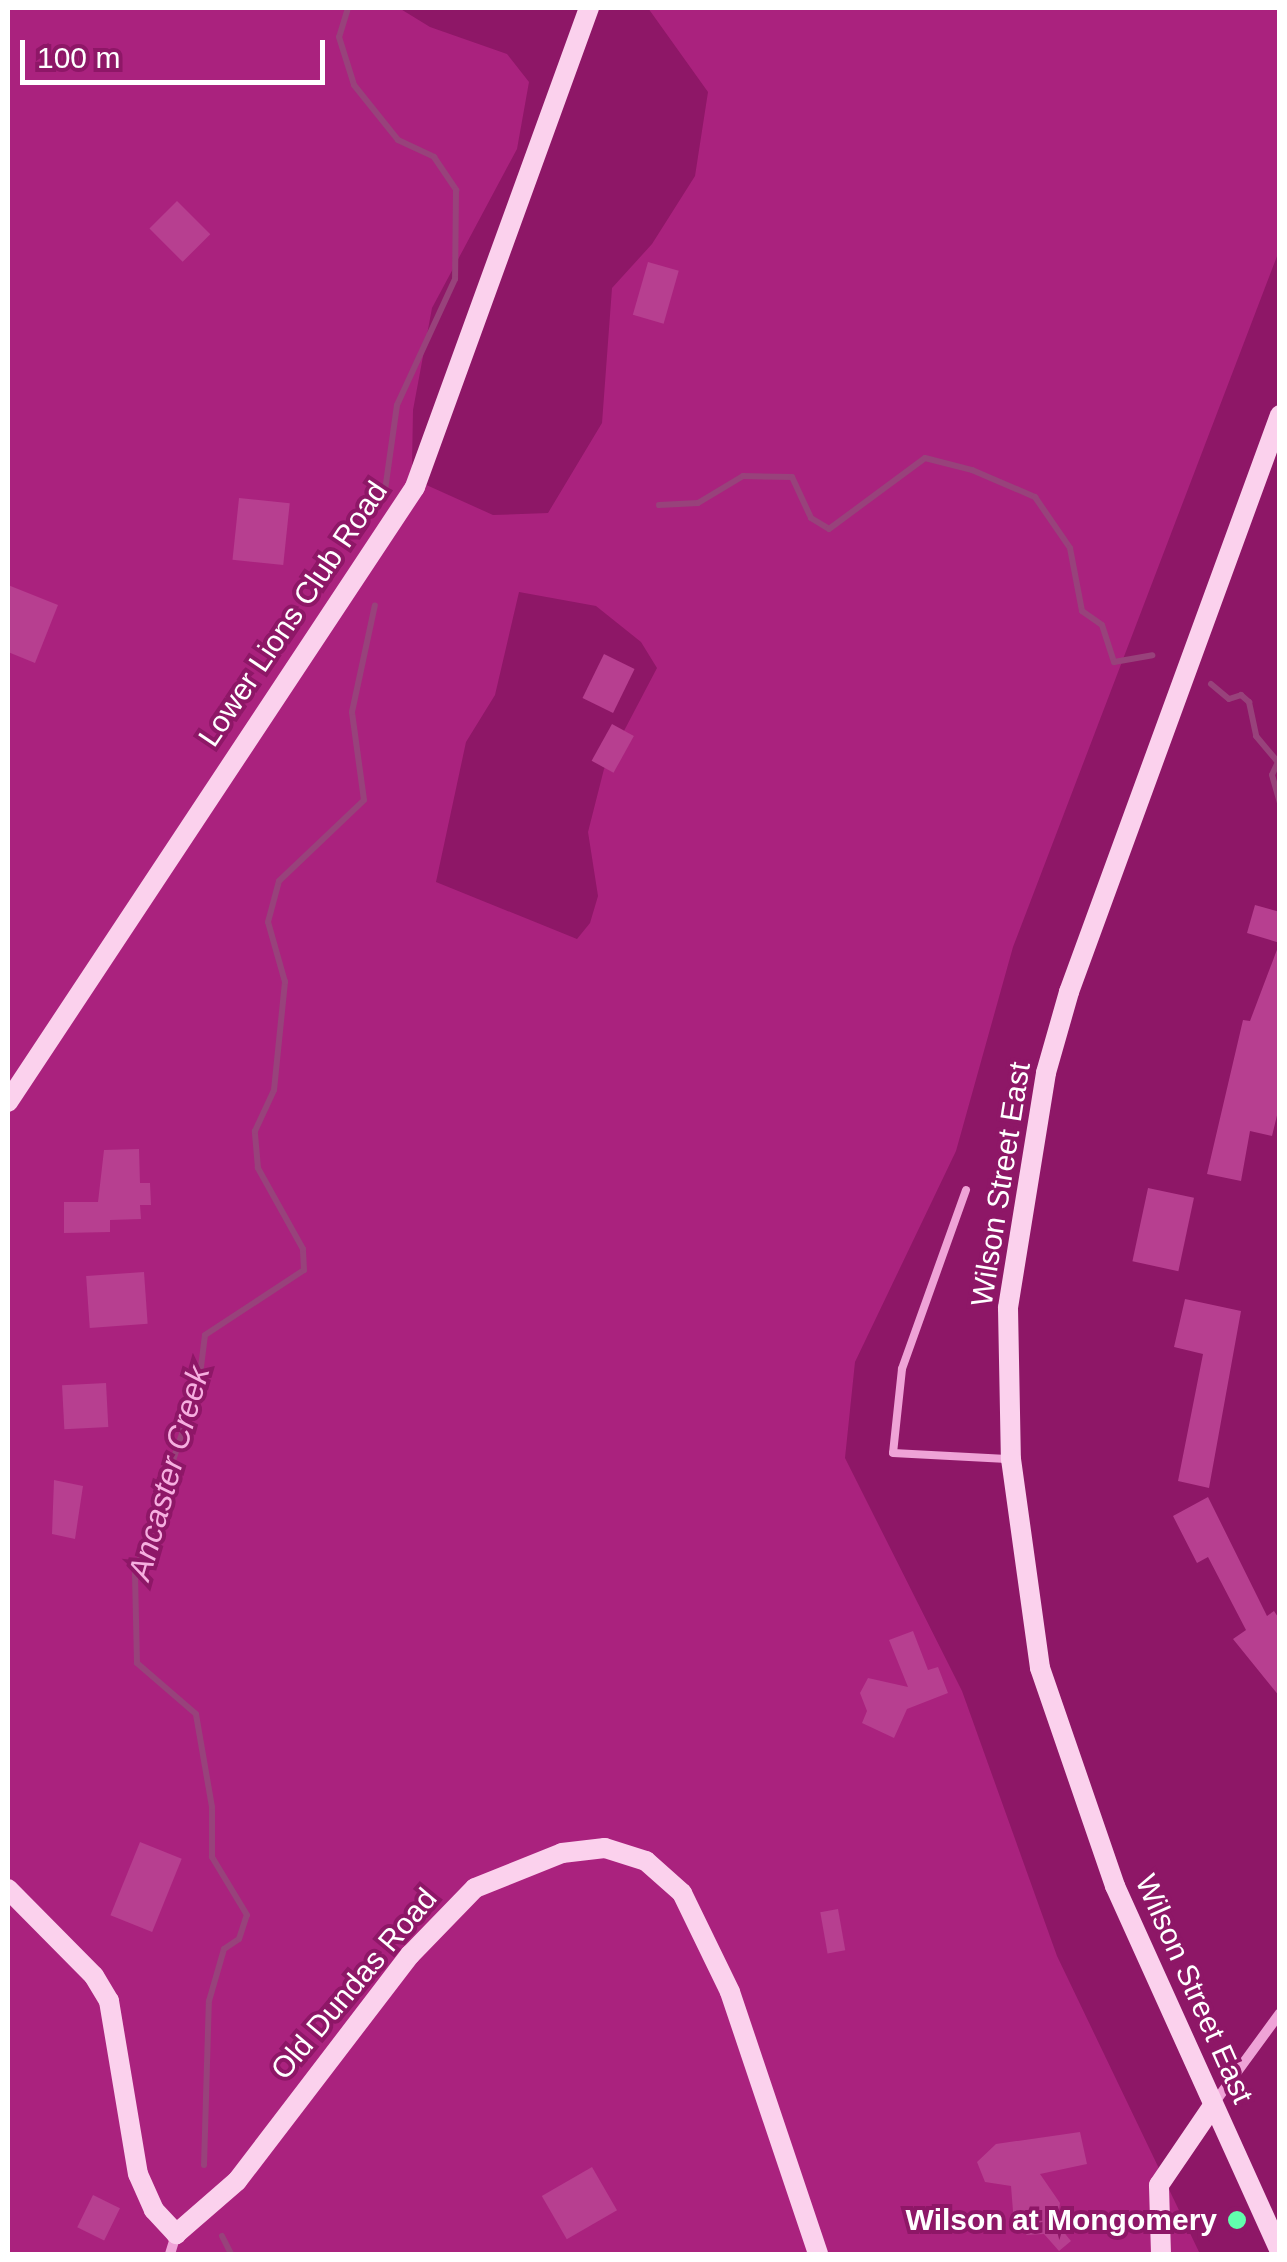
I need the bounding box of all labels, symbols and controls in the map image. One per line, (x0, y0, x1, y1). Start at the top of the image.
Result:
scale bar (25, 20, 330, 82)
text: 100 m (37, 41, 120, 74)
street label: Lower Lions Club Road (191, 475, 395, 753)
street label: Wilson Street East (964, 1059, 1038, 1309)
water label: Ancaster Creek (120, 1362, 218, 1584)
street label: Wilson Street East (1127, 1869, 1261, 2109)
street label: Old Dundas Road (264, 1881, 444, 2087)
place label: Wilson at Mongomery (906, 2202, 1217, 2238)
marker: Wilson at Mongomery (1226, 2209, 1248, 2231)

